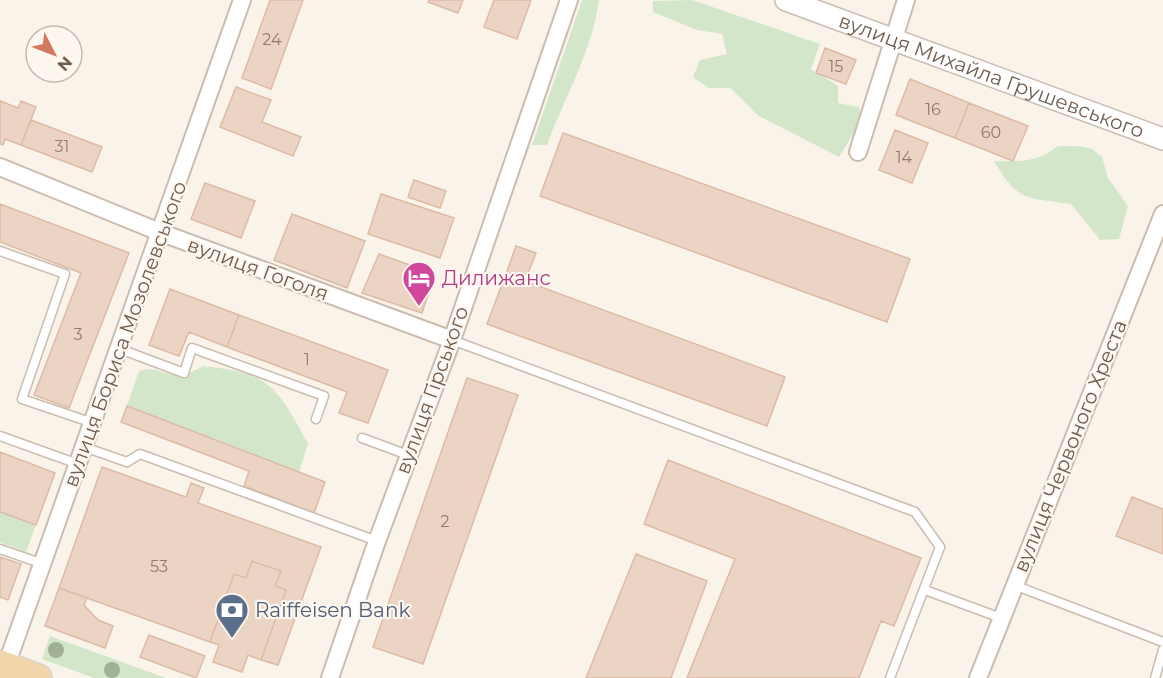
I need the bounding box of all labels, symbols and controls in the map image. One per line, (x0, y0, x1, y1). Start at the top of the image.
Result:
street label: вулиця Михайла Грушевського (835, 8, 1148, 143)
north arrow (24, 24, 84, 84)
house number: 24 (262, 30, 282, 49)
text: N (53, 53, 76, 75)
house number: 15 (829, 57, 843, 76)
house number: 16 (925, 100, 941, 119)
house number: 60 (981, 123, 1001, 142)
house number: 31 (55, 137, 69, 156)
house number: 14 (896, 148, 913, 167)
street label: вулиця Бориса Мозолевського (58, 178, 192, 490)
street label: вулиця Гоголя (184, 232, 332, 306)
hotel icon: Дилижанс (401, 260, 437, 307)
place label: Дилижанс (442, 266, 551, 290)
street label: вулиця Гірського (390, 303, 474, 477)
street label: вулиця Червоного Хреста (1008, 316, 1132, 576)
house number: 3 (73, 325, 83, 344)
house number: 1 (304, 350, 310, 369)
house number: 2 (440, 512, 450, 531)
house number: 53 (150, 557, 168, 576)
bank icon: Raiffeisen Bank (214, 592, 250, 639)
place label: Raiffeisen Bank (255, 598, 410, 622)

